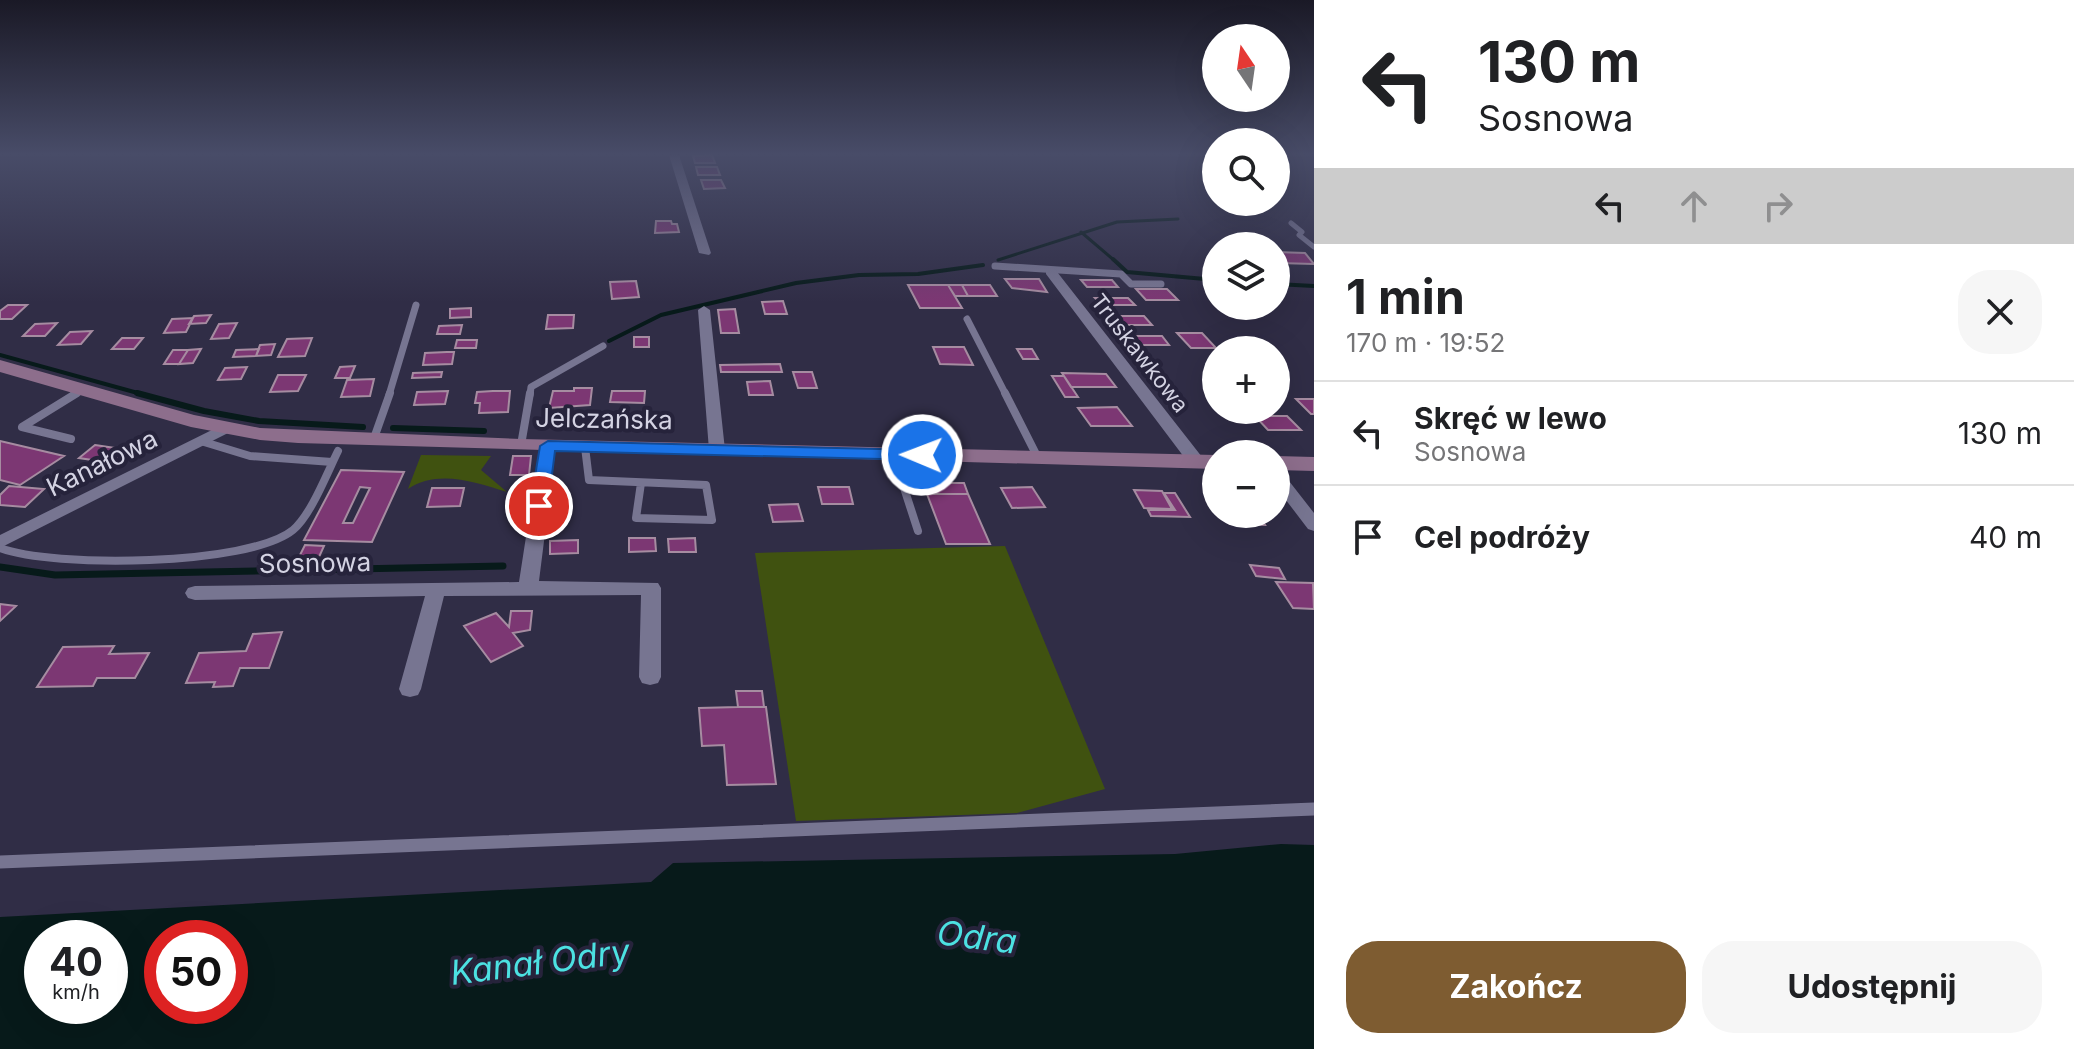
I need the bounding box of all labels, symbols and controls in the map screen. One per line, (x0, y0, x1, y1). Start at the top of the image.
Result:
north arrow (1202, 24, 1290, 112)
map controls (1202, 24, 1290, 528)
text: 130 m (1478, 28, 1640, 96)
icon: left (1346, 32, 1450, 136)
text: Sosnowa (1478, 96, 1634, 140)
button: search (1202, 128, 1290, 216)
icon: left (1588, 184, 1632, 228)
icon: ahead (1672, 184, 1716, 228)
icon: right (1756, 184, 1800, 228)
button: layers (1202, 232, 1290, 320)
text: 1 min (1346, 267, 1465, 326)
button: close (1958, 270, 2042, 354)
street label: Truskawkowa (1086, 289, 1194, 417)
text: 170 m · 19:52 (1346, 327, 1505, 358)
button: + (1202, 336, 1290, 424)
text: Skręć w lewo (1414, 400, 1607, 436)
street label: Jelczańska (535, 402, 673, 435)
icon: left (1346, 411, 1390, 455)
position arrow (880, 413, 964, 497)
text: 130 m (1958, 415, 2042, 451)
street label: Kanałowa (41, 422, 162, 503)
text: Sosnowa (1414, 436, 1526, 467)
button: − (1202, 440, 1290, 528)
pin (505, 472, 573, 540)
icon: arrive (517, 484, 561, 528)
icon: arrive (1346, 515, 1390, 559)
text: Cel podróży (1414, 519, 1590, 555)
text: 40 m (1969, 519, 2042, 555)
street label: Sosnowa (259, 546, 371, 579)
water label: Odra (935, 911, 1019, 962)
speed limit sign: 50 (144, 920, 248, 1024)
water label: Kanał Odry (448, 930, 633, 993)
text: 40 (49, 937, 103, 986)
button: Zakończ (1346, 941, 1686, 1033)
button: Udostępnij (1702, 941, 2042, 1033)
text: km/h (52, 980, 100, 1004)

